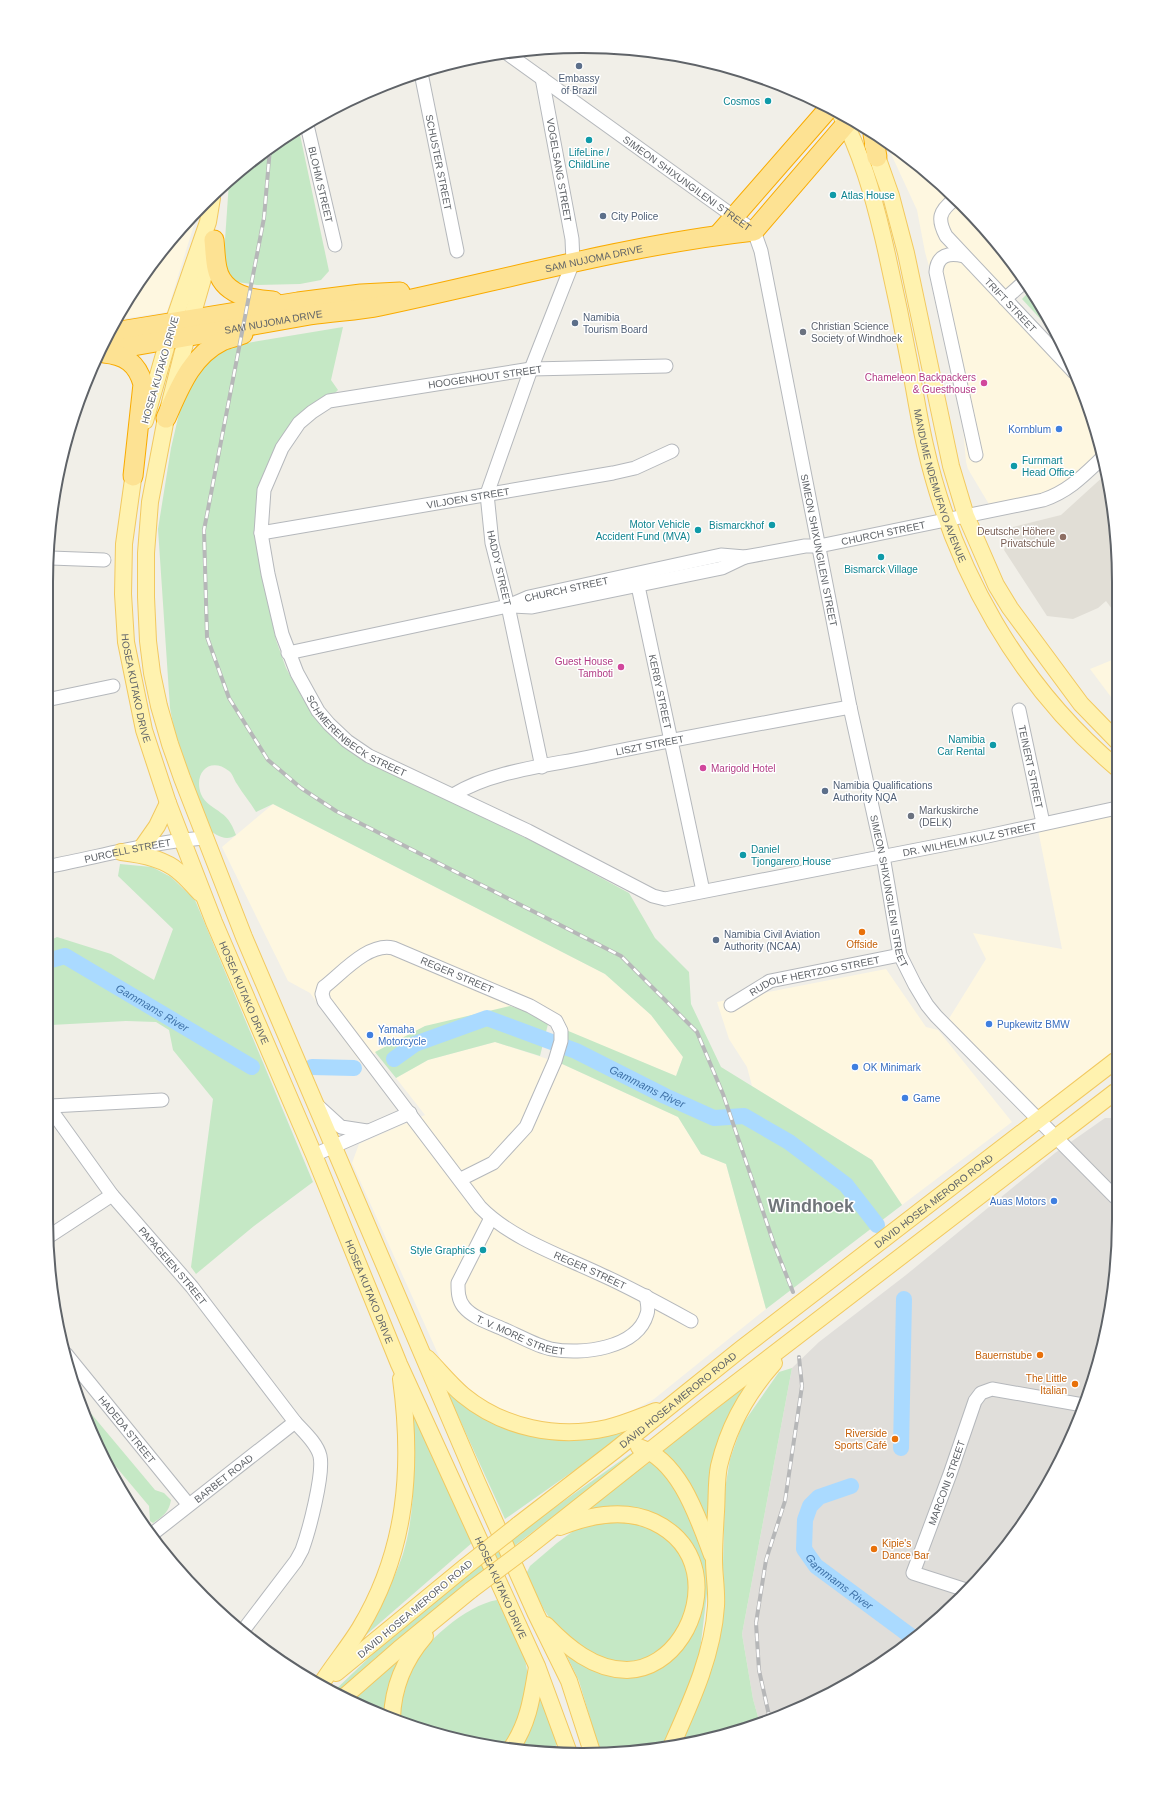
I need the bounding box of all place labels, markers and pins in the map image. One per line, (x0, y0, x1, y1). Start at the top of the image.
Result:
marker: Embassy of Brazil (574, 61, 584, 71)
place label: Embassy of Brazil (558, 73, 600, 96)
place label: Cosmos (723, 96, 760, 107)
marker: Cosmos (763, 96, 773, 106)
marker: LifeLine / ChildLine (584, 135, 594, 145)
place label: LifeLine / ChildLine (568, 147, 610, 170)
marker: Atlas House (828, 190, 838, 200)
place label: Atlas House (841, 190, 895, 201)
marker: City Police (598, 211, 608, 221)
place label: City Police (611, 211, 659, 222)
place label: Namibia Tourism Board (583, 312, 647, 335)
marker: Namibia Tourism Board (570, 318, 580, 328)
place label: Christian Science Society of Windhoek (811, 321, 903, 344)
marker: Christian Science Society of Windhoek (798, 327, 808, 337)
place label: Chameleon Backpackers & Guesthouse (865, 372, 976, 395)
marker: Chameleon Backpackers & Guesthouse (979, 378, 989, 388)
place label: Kornblum (1008, 424, 1051, 435)
marker: Kornblum (1054, 424, 1064, 434)
place label: Furnmart Head Office (1022, 455, 1075, 478)
marker: Furnmart Head Office (1009, 461, 1019, 471)
place label: Motor Vehicle Accident Fund (MVA) (596, 519, 690, 542)
place label: Bismarckhof (709, 520, 764, 531)
marker: Bismarckhof (767, 520, 777, 530)
marker: Motor Vehicle Accident Fund (MVA) (693, 525, 703, 535)
place label: Deutsche Höhere Privatschule (977, 526, 1055, 549)
marker: Deutsche Höhere Privatschule (1058, 532, 1068, 542)
marker: Bismarck Village (876, 552, 886, 562)
place label: Bismarck Village (844, 564, 918, 575)
place label: Guest House Tamboti (555, 656, 613, 679)
marker: Guest House Tamboti (616, 662, 626, 672)
place label: Namibia Car Rental (937, 734, 985, 757)
marker: Namibia Car Rental (988, 740, 998, 750)
marker: Marigold Hotel (698, 763, 708, 773)
place label: Marigold Hotel (711, 763, 775, 774)
place label: Namibia Qualifications Authority NQA (833, 780, 933, 803)
marker: Namibia Qualifications Authority NQA (820, 786, 830, 796)
place label: Markuskirche (DELK) (919, 805, 979, 828)
marker: Markuskirche (DELK) (906, 811, 916, 821)
place label: Daniel Tjongarero House (751, 844, 831, 867)
marker: Daniel Tjongarero House (738, 850, 748, 860)
marker: Offside (857, 927, 867, 937)
place label: Namibia Civil Aviation Authority (NCAA) (724, 929, 820, 952)
marker: Namibia Civil Aviation Authority (NCAA) (711, 935, 721, 945)
place label: Offside (846, 939, 878, 950)
marker: Pupkewitz BMW (984, 1019, 994, 1029)
place label: Pupkewitz BMW (997, 1019, 1070, 1030)
place label: Yamaha Motorcycle (378, 1024, 427, 1047)
marker: Yamaha Motorcycle (365, 1030, 375, 1040)
marker: OK Minimark (850, 1062, 860, 1072)
place label: OK Minimark (863, 1062, 922, 1073)
marker: Game (900, 1093, 910, 1103)
place label: Game (913, 1093, 941, 1104)
place label: Auas Motors (990, 1196, 1046, 1207)
marker: Auas Motors (1049, 1196, 1059, 1206)
place label: Style Graphics (410, 1245, 475, 1256)
marker: Style Graphics (478, 1245, 488, 1255)
place label: Bauernstube (975, 1350, 1032, 1361)
marker: Bauernstube (1035, 1350, 1045, 1360)
place label: The Little Italian (1026, 1373, 1067, 1396)
marker: The Little Italian (1070, 1379, 1080, 1389)
place label: Riverside Sports Café (834, 1428, 887, 1451)
marker: Riverside Sports Café (890, 1434, 900, 1444)
place label: Kipie's Dance Bar (882, 1538, 930, 1561)
marker: Kipie's Dance Bar (869, 1544, 879, 1554)

